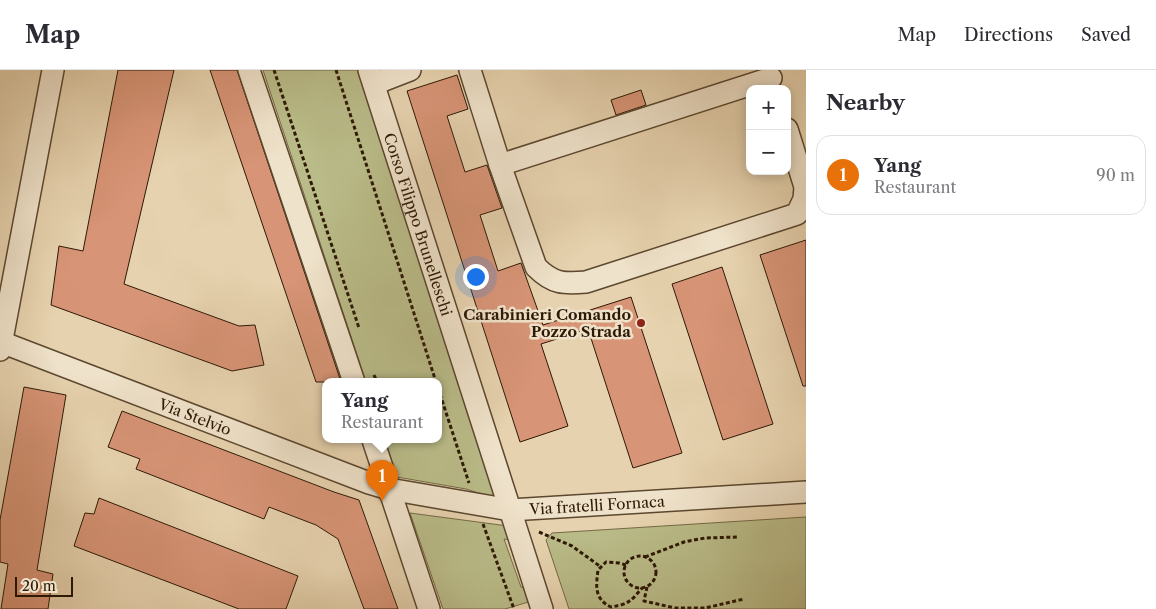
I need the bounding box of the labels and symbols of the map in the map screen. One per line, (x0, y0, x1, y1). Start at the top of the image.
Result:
street label: Corso Filippo Brunelleschi (380, 130, 457, 319)
your location (463, 264, 489, 290)
place label: Carabinieri Comando Pozzo Strada (463, 305, 631, 341)
marker: Carabinieri Comando Pozzo Strada (635, 317, 647, 329)
street label: Via Stelvio (155, 394, 234, 439)
pin: 1 (366, 460, 398, 501)
street label: Via fratelli Fornaca (528, 491, 665, 518)
scale bar (15, 574, 72, 597)

